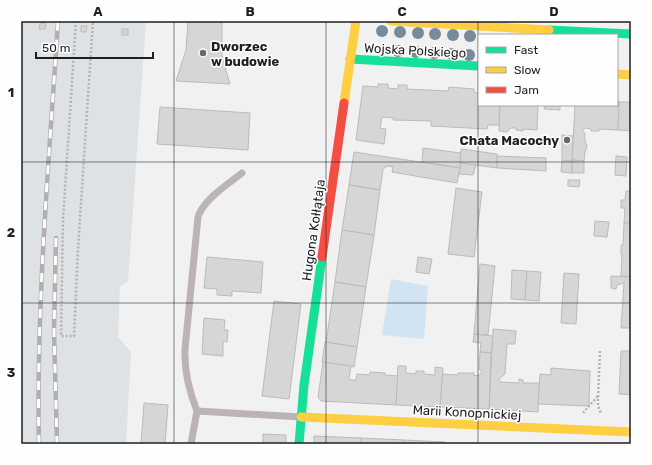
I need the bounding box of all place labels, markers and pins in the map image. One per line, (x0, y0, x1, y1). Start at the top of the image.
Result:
place label: Dworzec w budowie (211, 39, 279, 69)
marker: Dworzec w budowie (198, 48, 208, 58)
place label: Chata Macochy (460, 133, 559, 148)
marker: Chata Macochy (562, 135, 572, 145)

